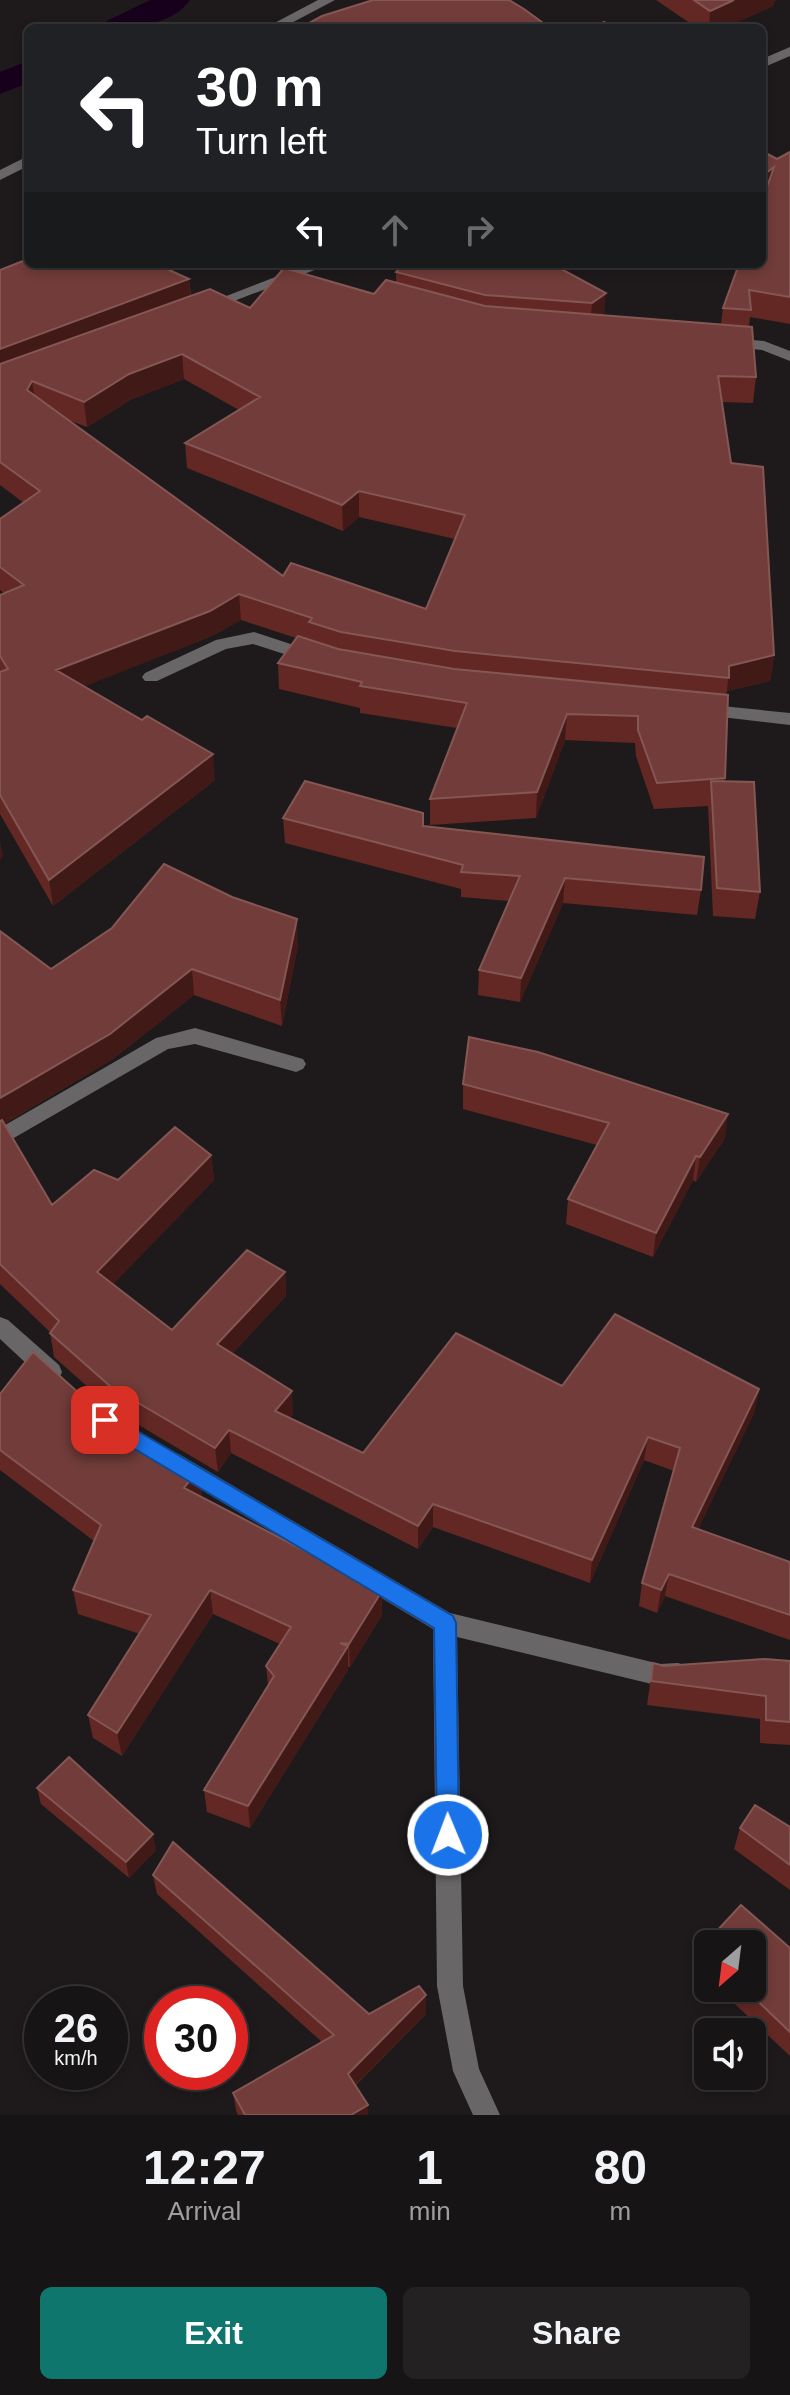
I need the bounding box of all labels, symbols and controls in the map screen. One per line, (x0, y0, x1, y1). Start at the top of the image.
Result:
text: 30 m (196, 55, 324, 118)
icon: left (64, 56, 168, 160)
text: Turn left (196, 121, 327, 162)
icon: left (289, 208, 333, 252)
icon: ahead (373, 208, 417, 252)
icon: right (457, 208, 501, 252)
pin (71, 1386, 139, 1454)
icon: arrive (83, 1398, 127, 1442)
position arrow (406, 1793, 490, 1877)
north arrow (694, 1930, 766, 2002)
map controls (694, 1930, 766, 2090)
speed limit sign: 30 (144, 1986, 248, 2090)
text: 26 (54, 2006, 98, 2050)
button: sound (694, 2018, 766, 2090)
text: km/h (54, 2047, 98, 2069)
text: 12:27 (143, 2141, 266, 2194)
text: 1 (416, 2141, 443, 2194)
text: 80 (594, 2141, 647, 2194)
text: Arrival (168, 2196, 241, 2226)
text: min (409, 2196, 451, 2226)
text: m (609, 2196, 631, 2226)
button: Exit (40, 2287, 387, 2379)
button: Share (403, 2287, 750, 2379)

